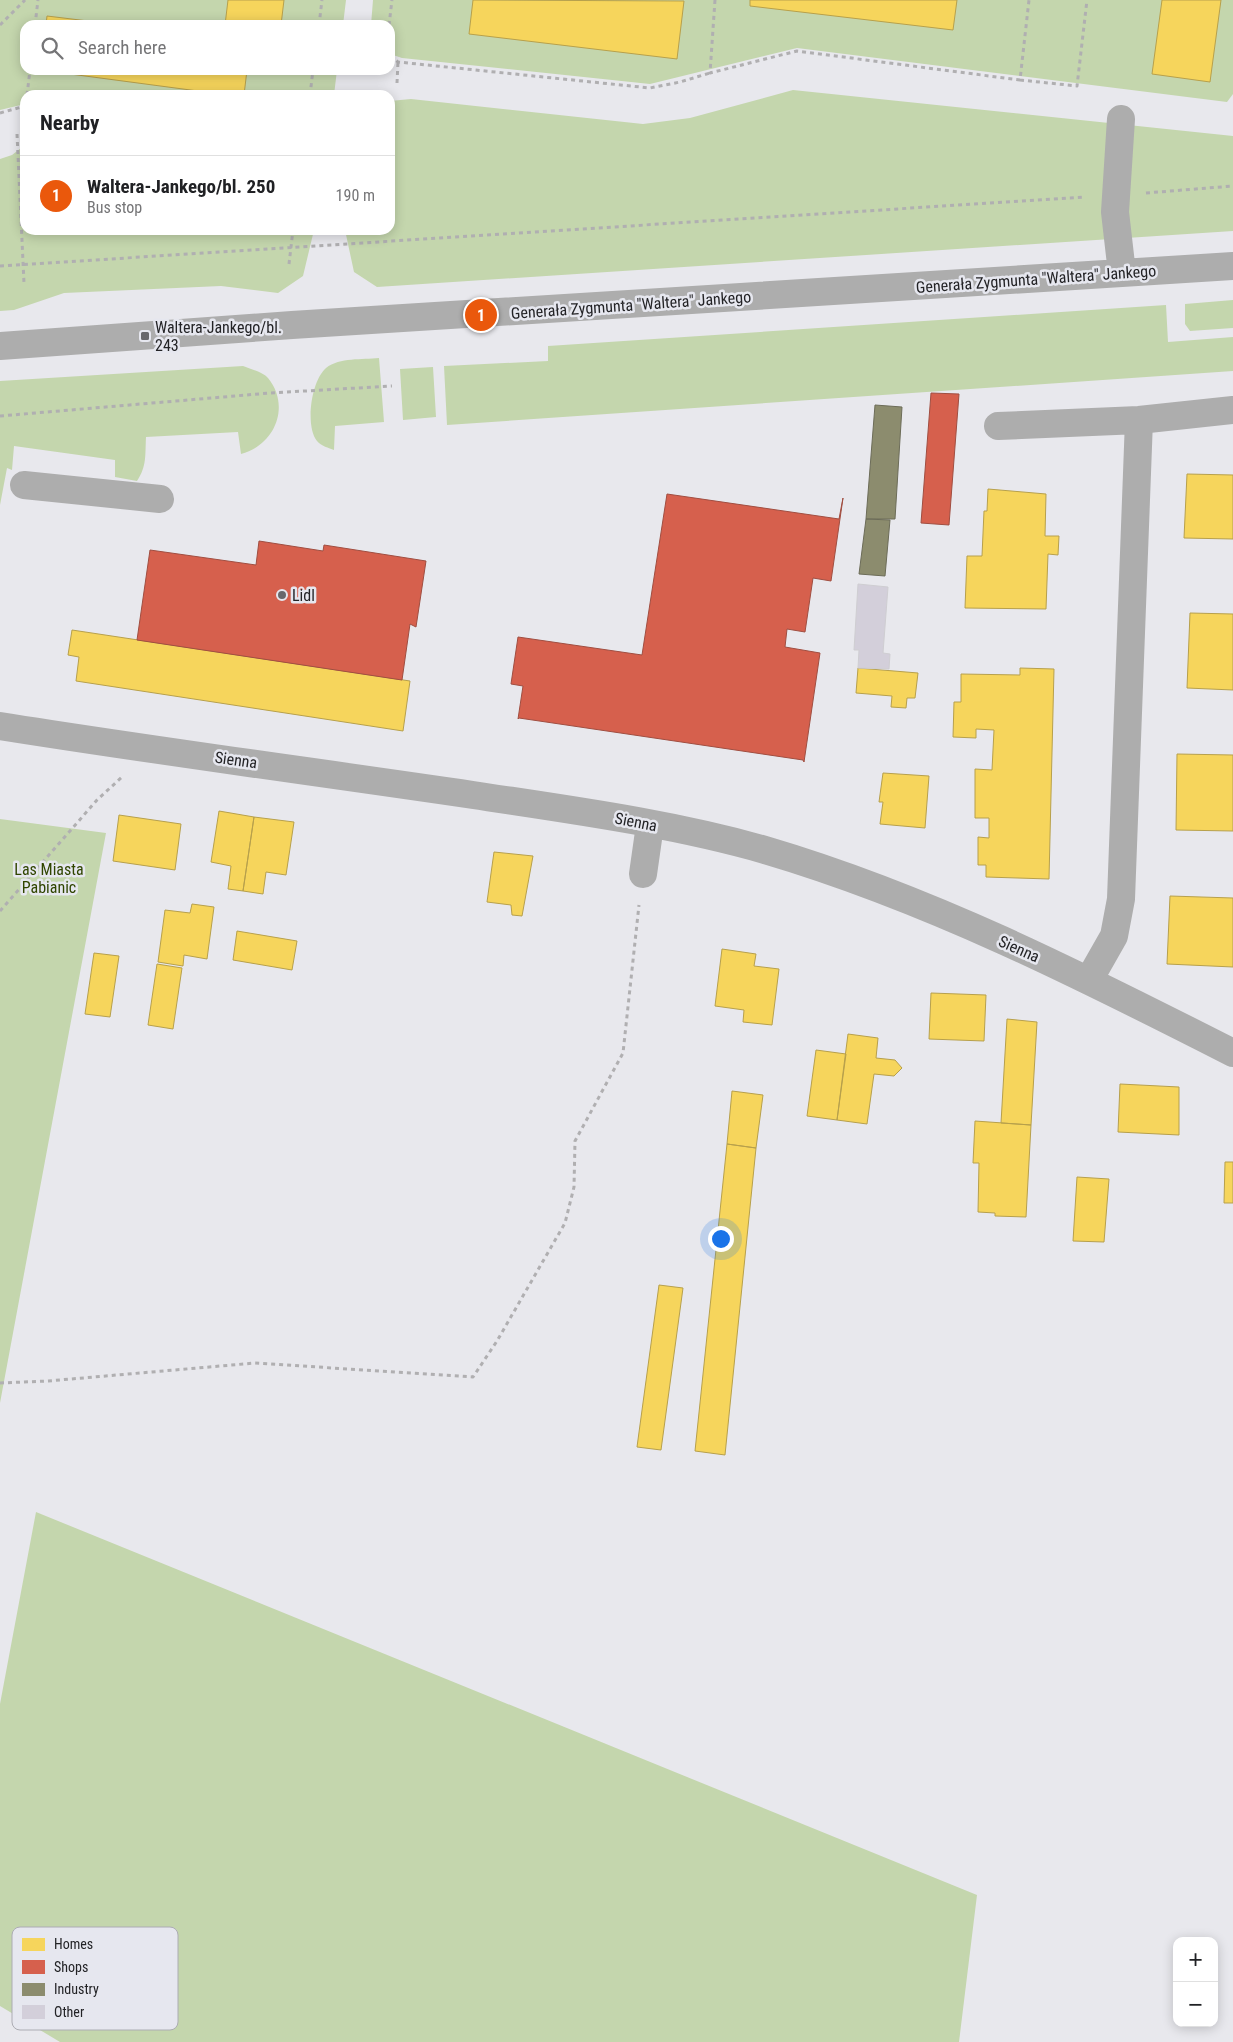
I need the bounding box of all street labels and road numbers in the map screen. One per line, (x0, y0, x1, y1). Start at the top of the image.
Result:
street label: Generała Zygmunta "Waltera" Jankego (915, 261, 1157, 297)
street label: Generała Zygmunta "Waltera" Jankego (510, 287, 752, 323)
street label: Sienna (214, 748, 258, 772)
street label: Sienna (613, 809, 659, 835)
street label: Sienna (996, 932, 1042, 966)

